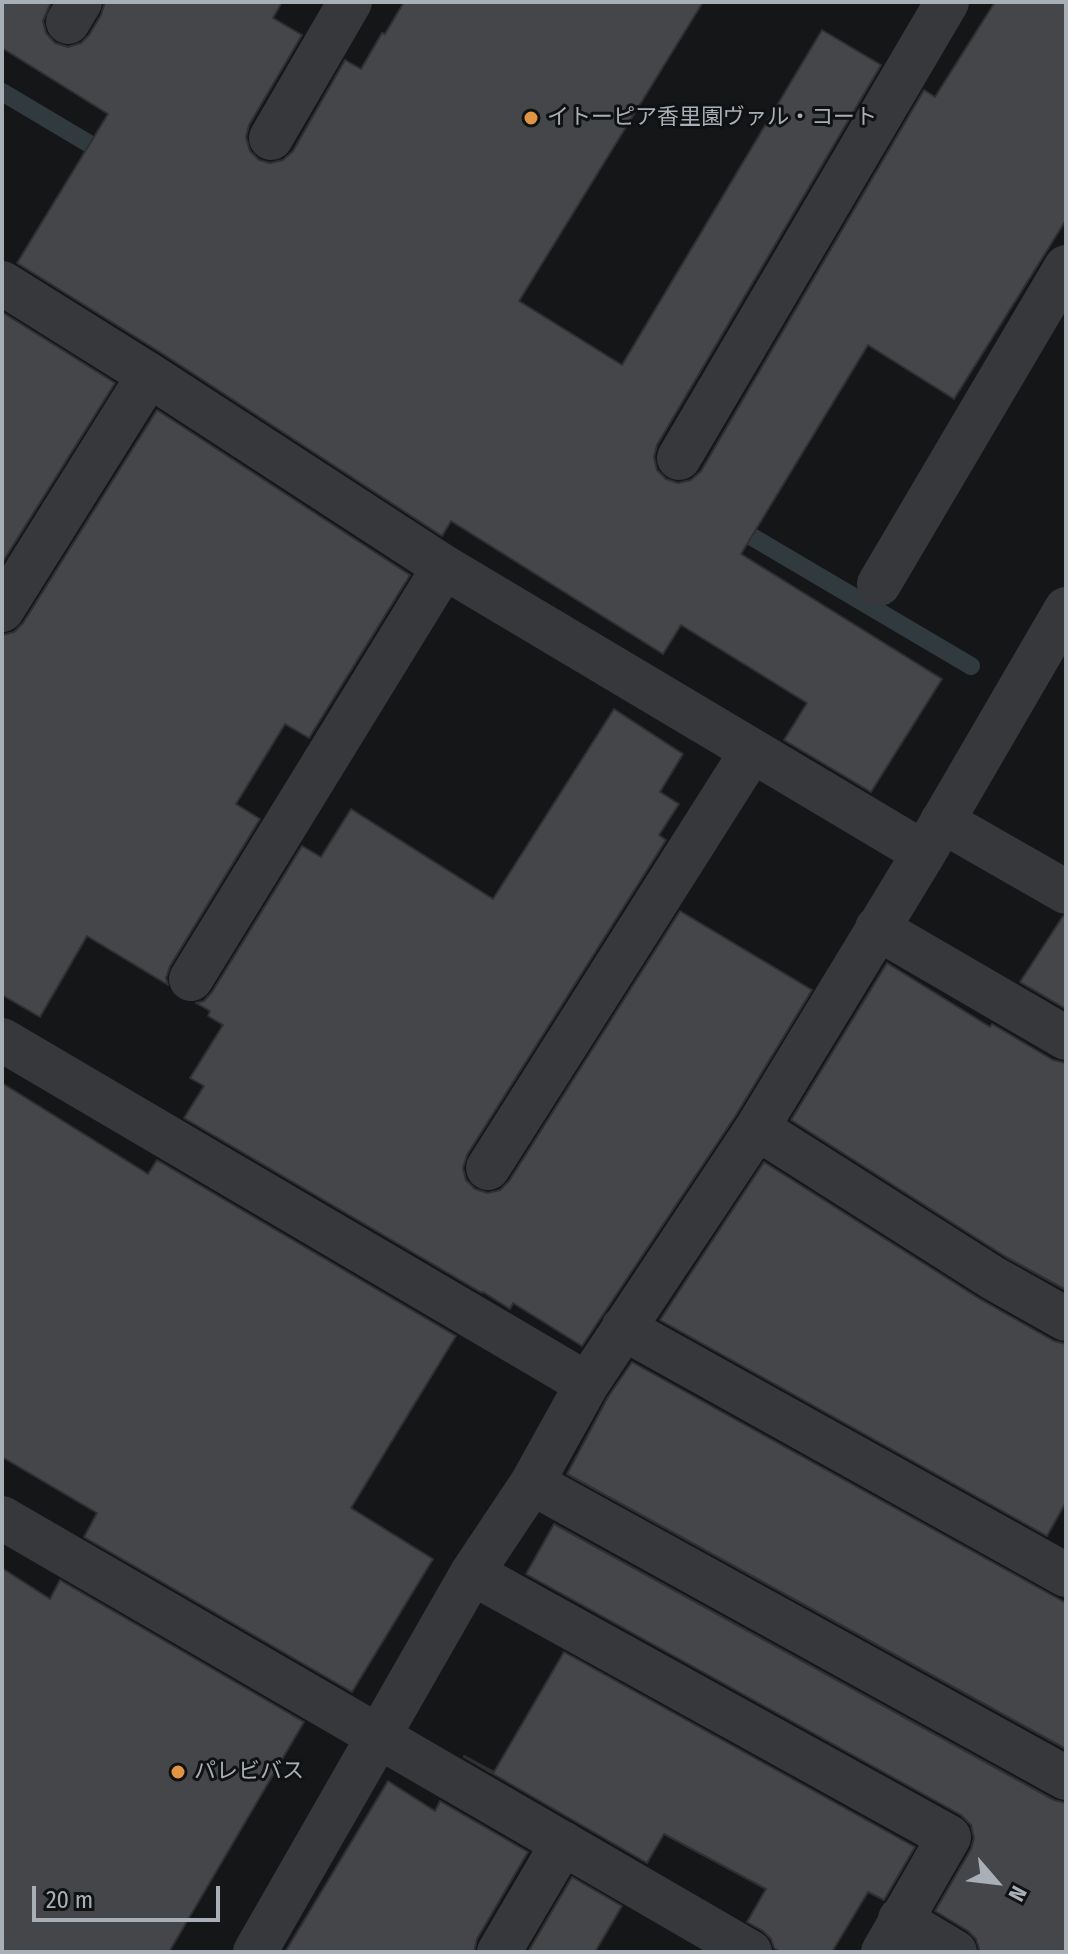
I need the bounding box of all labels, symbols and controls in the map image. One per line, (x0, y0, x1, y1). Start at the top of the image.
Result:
place label: イトーピア香里園ヴァル・コート (547, 105, 877, 131)
marker: イトーピア香里園ヴァル・コート (522, 109, 540, 127)
place label: パレビバス (194, 1759, 304, 1785)
marker: パレビバス (169, 1763, 187, 1781)
north arrow (956, 1842, 1036, 1922)
scale bar (36, 1870, 224, 1920)
text: N (1003, 1881, 1033, 1906)
text: 20 m (46, 1886, 93, 1914)

